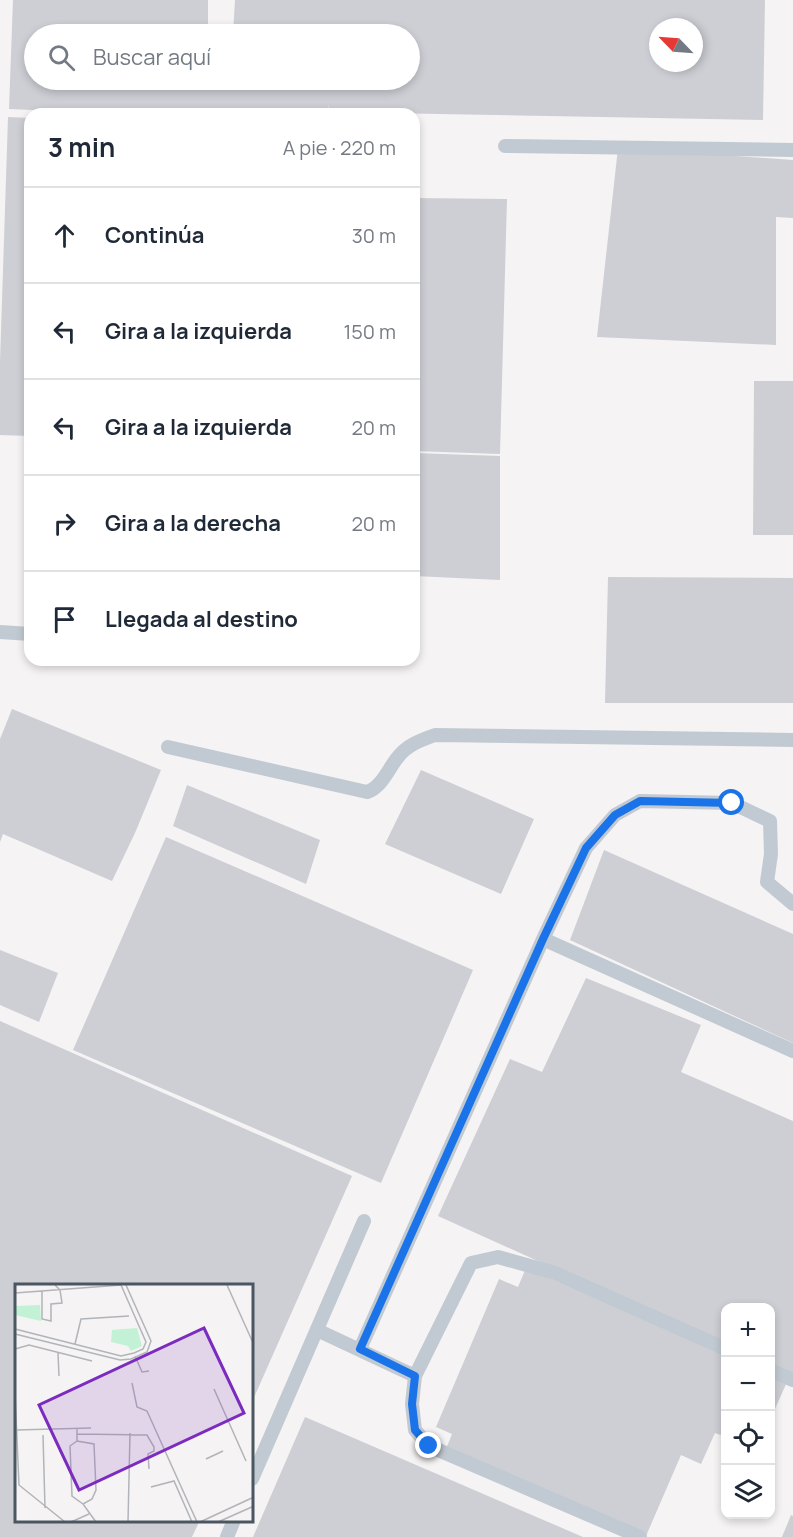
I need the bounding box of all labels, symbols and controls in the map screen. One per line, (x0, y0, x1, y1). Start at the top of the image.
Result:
north arrow (649, 18, 703, 72)
search box (24, 24, 420, 90)
icon: search (45, 41, 78, 74)
text: Buscar aquí (93, 42, 211, 72)
text: 3 min (48, 129, 115, 165)
text: A pie · 220 m (283, 134, 396, 161)
icon: ahead (48, 219, 81, 252)
text: Continúa (105, 220, 205, 250)
text: 30 m (352, 222, 396, 249)
icon: left (48, 315, 81, 348)
text: Gira a la izquierda (105, 316, 292, 346)
text: 150 m (343, 318, 396, 345)
icon: left (48, 411, 81, 444)
text: Gira a la izquierda (105, 412, 292, 442)
text: 20 m (351, 414, 396, 441)
icon: right (48, 507, 81, 540)
text: Gira a la derecha (105, 508, 281, 538)
text: 20 m (351, 510, 396, 537)
icon: arrive (48, 603, 81, 636)
text: Llegada al destino (105, 604, 298, 634)
route start (718, 789, 744, 815)
inset map (15, 1284, 254, 1522)
map controls (721, 1303, 775, 1519)
button: + (721, 1303, 775, 1357)
button: − (721, 1357, 775, 1411)
button: locate (721, 1411, 775, 1465)
route end (415, 1432, 441, 1458)
button: layers (721, 1465, 775, 1519)

